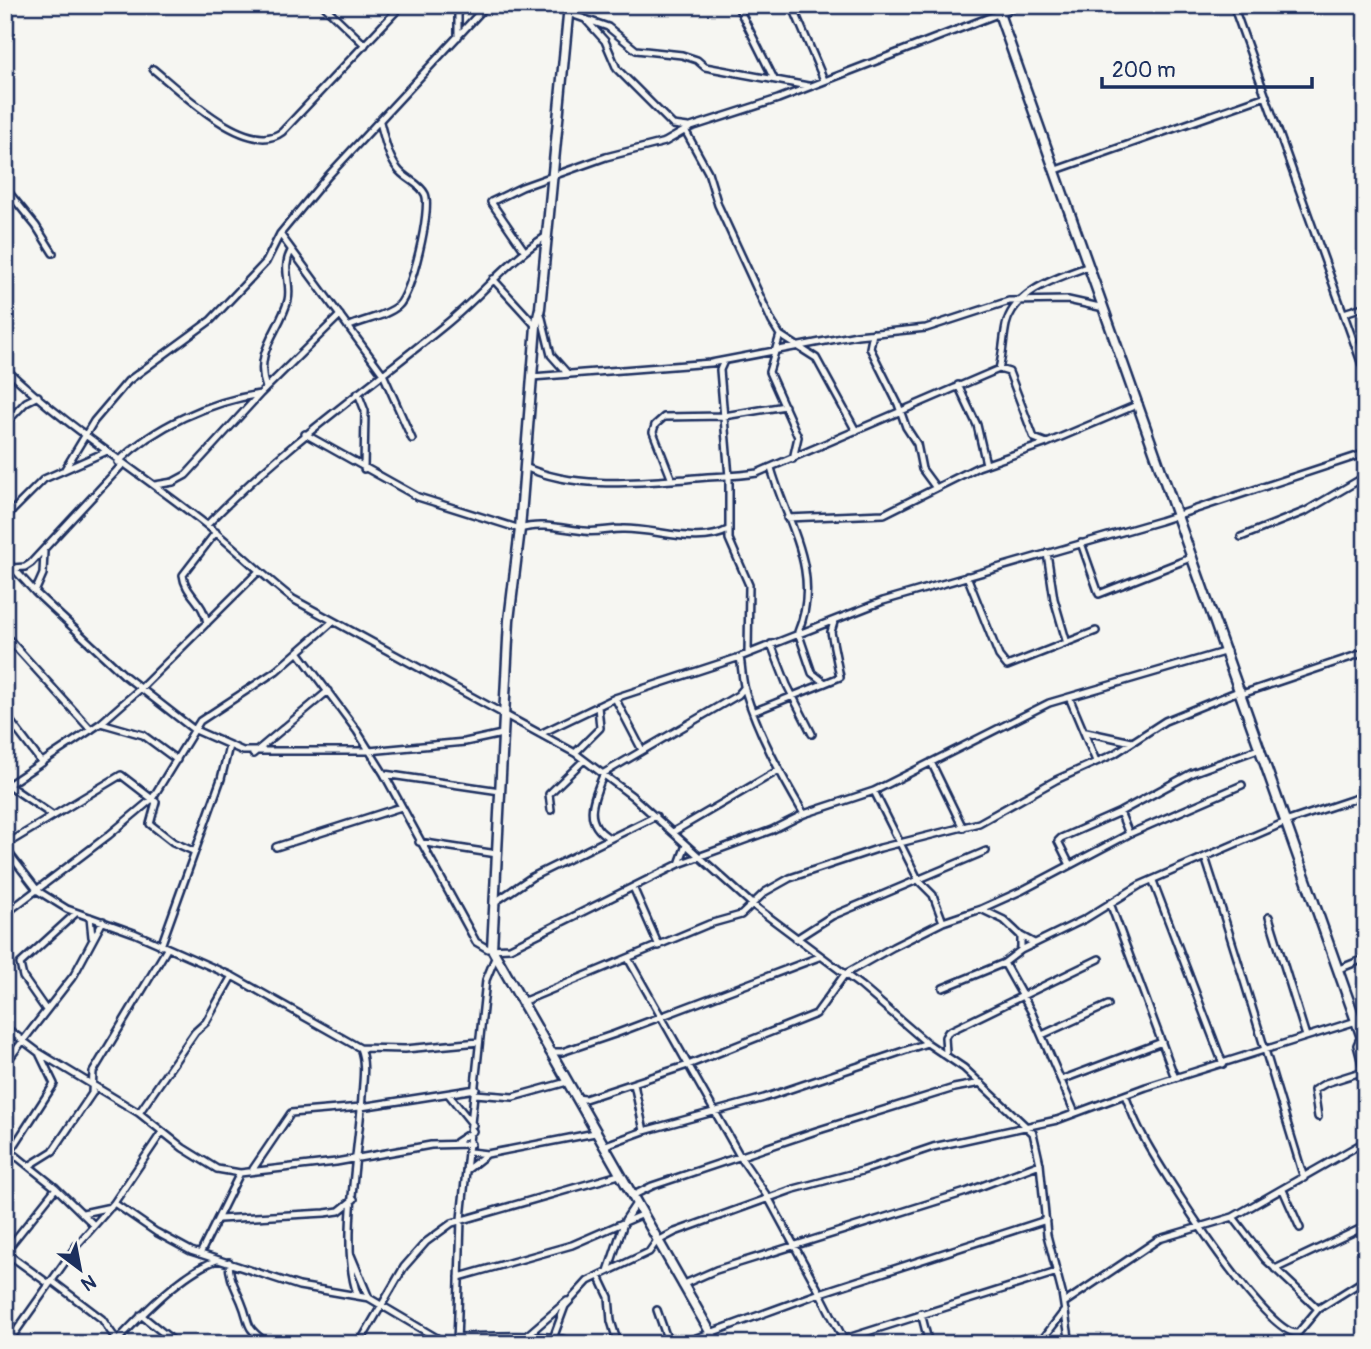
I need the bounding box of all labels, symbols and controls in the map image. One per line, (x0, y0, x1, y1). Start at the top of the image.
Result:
scale bar (1102, 46, 1312, 90)
text: 200 m (1112, 57, 1176, 84)
north arrow (46, 1234, 116, 1304)
text: N (77, 1269, 100, 1296)

